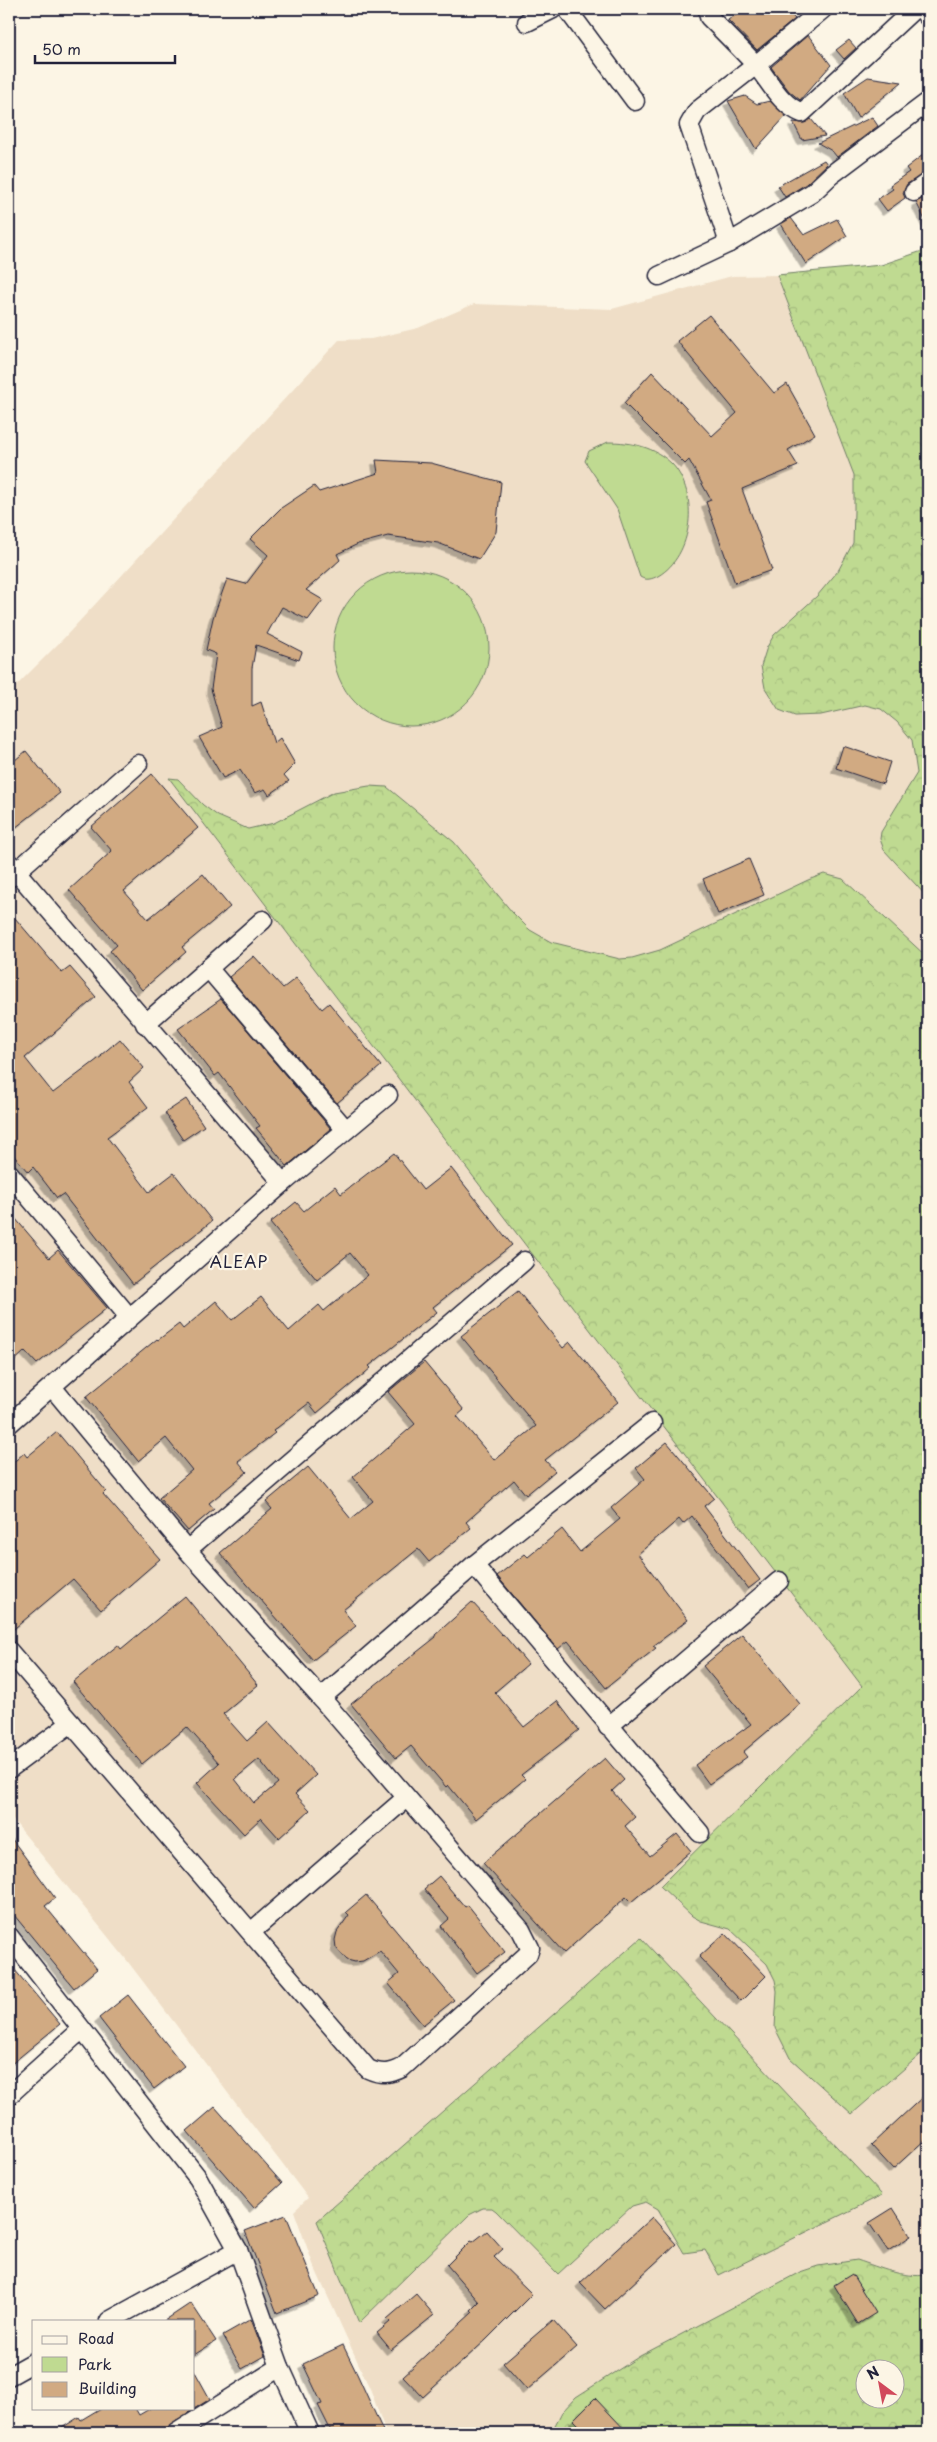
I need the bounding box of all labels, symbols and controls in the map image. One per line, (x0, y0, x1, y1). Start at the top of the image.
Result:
scale bar (35, 32, 175, 64)
text: 50 m (42, 37, 81, 60)
district label: ALEAP (210, 1249, 268, 1273)
legend (32, 2320, 195, 2410)
text: Road (78, 2326, 114, 2349)
text: Park (78, 2352, 112, 2375)
north arrow (854, 2360, 904, 2410)
text: N (863, 2361, 883, 2384)
text: Building (78, 2376, 137, 2399)

